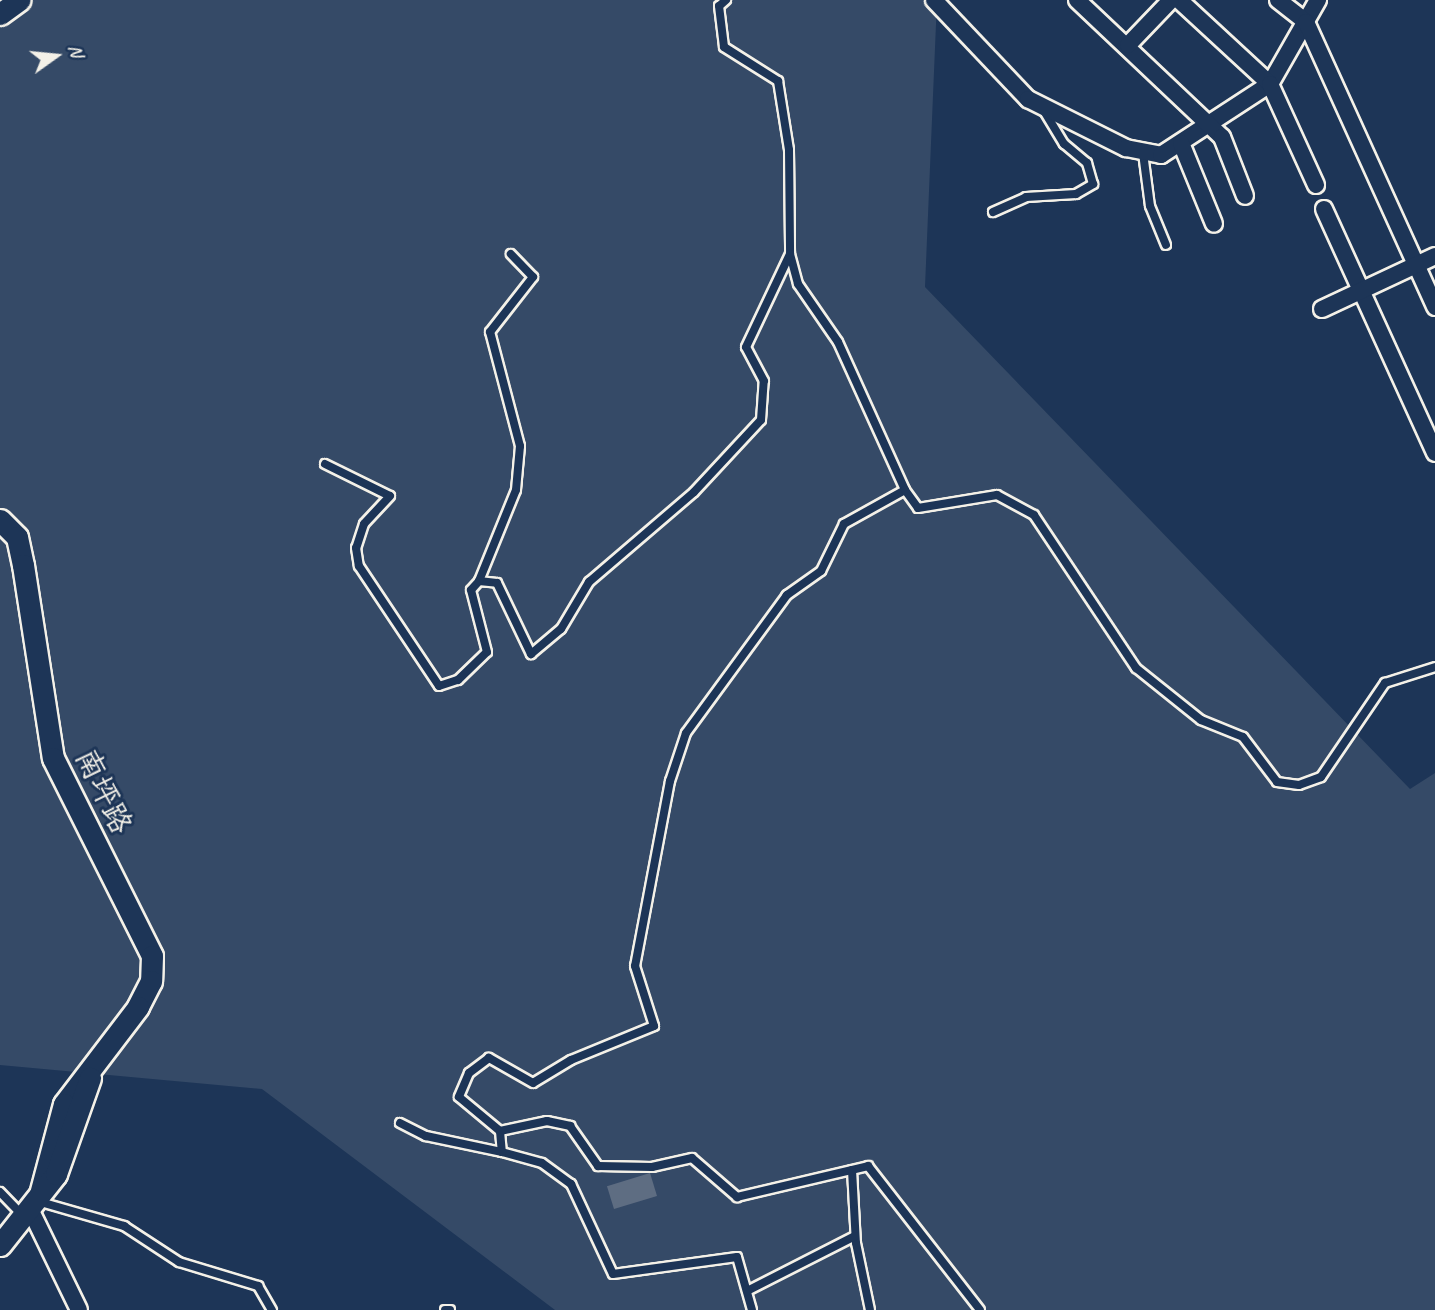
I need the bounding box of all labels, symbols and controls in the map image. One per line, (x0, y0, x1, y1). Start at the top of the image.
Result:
north arrow (21, 21, 91, 91)
text: N (63, 42, 89, 59)
street label: 南坪路 (68, 743, 140, 839)

